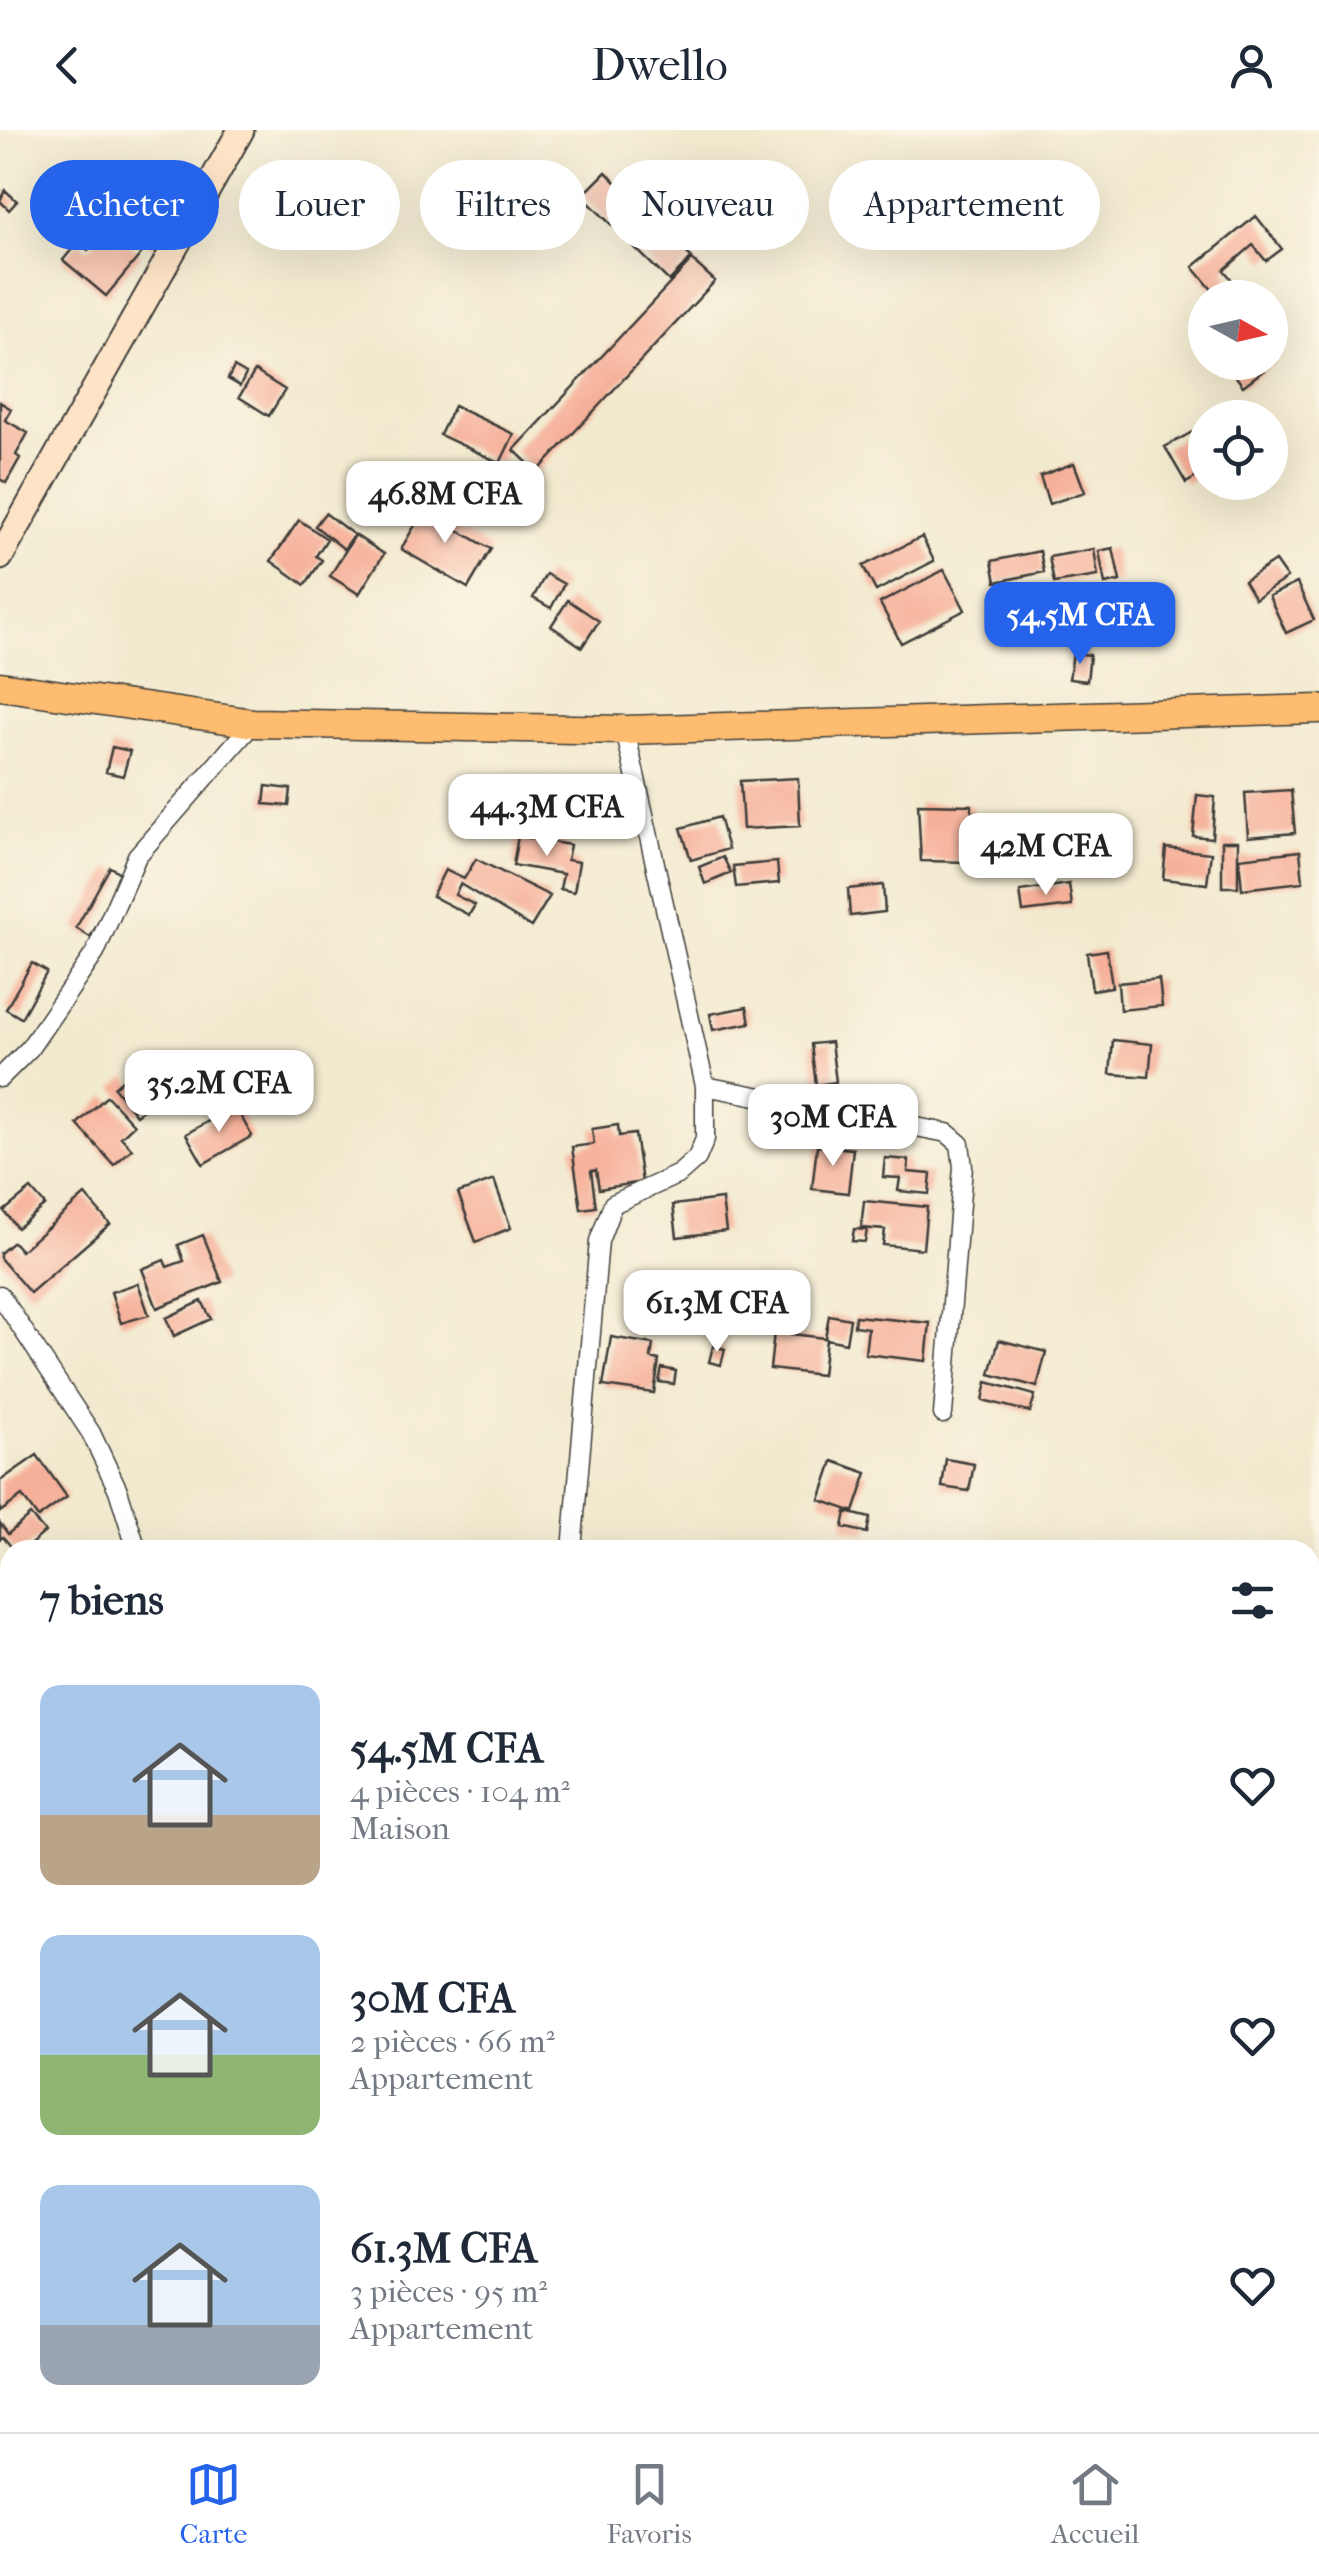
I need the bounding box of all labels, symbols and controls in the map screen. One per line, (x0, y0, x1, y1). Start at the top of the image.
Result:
icon: back (40, 38, 95, 93)
icon: person (1224, 38, 1279, 93)
text: Dwello (591, 39, 728, 92)
chip: Acheter (30, 160, 219, 250)
chip: Louer (239, 160, 400, 250)
chip: Filtres (420, 160, 586, 250)
chip: Nouveau (606, 160, 809, 250)
chip: Appartement (829, 160, 1100, 250)
north arrow (1188, 280, 1288, 380)
map controls (1188, 280, 1288, 500)
button: locate (1188, 400, 1288, 500)
pin: 46.8M CFA (331, 461, 559, 546)
text: 46.8M CFA (368, 475, 522, 512)
pin: 54.5M CFA (966, 582, 1194, 667)
text: 54.5M CFA (1006, 596, 1154, 633)
pin: 44.3M CFA (433, 774, 661, 859)
text: 44.3M CFA (470, 788, 624, 825)
pin: 42M CFA (954, 813, 1138, 898)
text: 42M CFA (981, 827, 1111, 864)
pin: 35.2M CFA (105, 1050, 333, 1135)
text: 35.2M CFA (147, 1064, 291, 1101)
pin: 30M CFA (741, 1084, 925, 1169)
text: 30M CFA (770, 1098, 896, 1135)
pin: 61.3M CFA (603, 1270, 831, 1355)
text: 61.3M CFA (646, 1284, 788, 1321)
icon: filters (1225, 1573, 1280, 1628)
text: 7 biens (40, 1576, 164, 1625)
text: 54.5M CFA (350, 1724, 543, 1773)
icon: home (120, 1725, 240, 1845)
icon: heart (1225, 1758, 1280, 1813)
text: 4 pièces · 104 m² (350, 1773, 570, 1810)
text: Maison (350, 1810, 450, 1847)
text: 30M CFA (350, 1974, 515, 2023)
icon: home (120, 1975, 240, 2095)
icon: heart (1225, 2008, 1280, 2063)
text: 2 pièces · 66 m² (350, 2023, 555, 2060)
text: Appartement (350, 2060, 533, 2097)
text: 61.3M CFA (350, 2224, 538, 2273)
icon: home (120, 2225, 240, 2345)
icon: heart (1225, 2258, 1280, 2313)
text: 3 pièces · 95 m² (350, 2273, 547, 2310)
text: Appartement (350, 2310, 533, 2347)
tab: Carte (180, 2457, 247, 2550)
tab: Favoris (606, 2457, 692, 2550)
tab: Accueil (1051, 2457, 1139, 2550)

